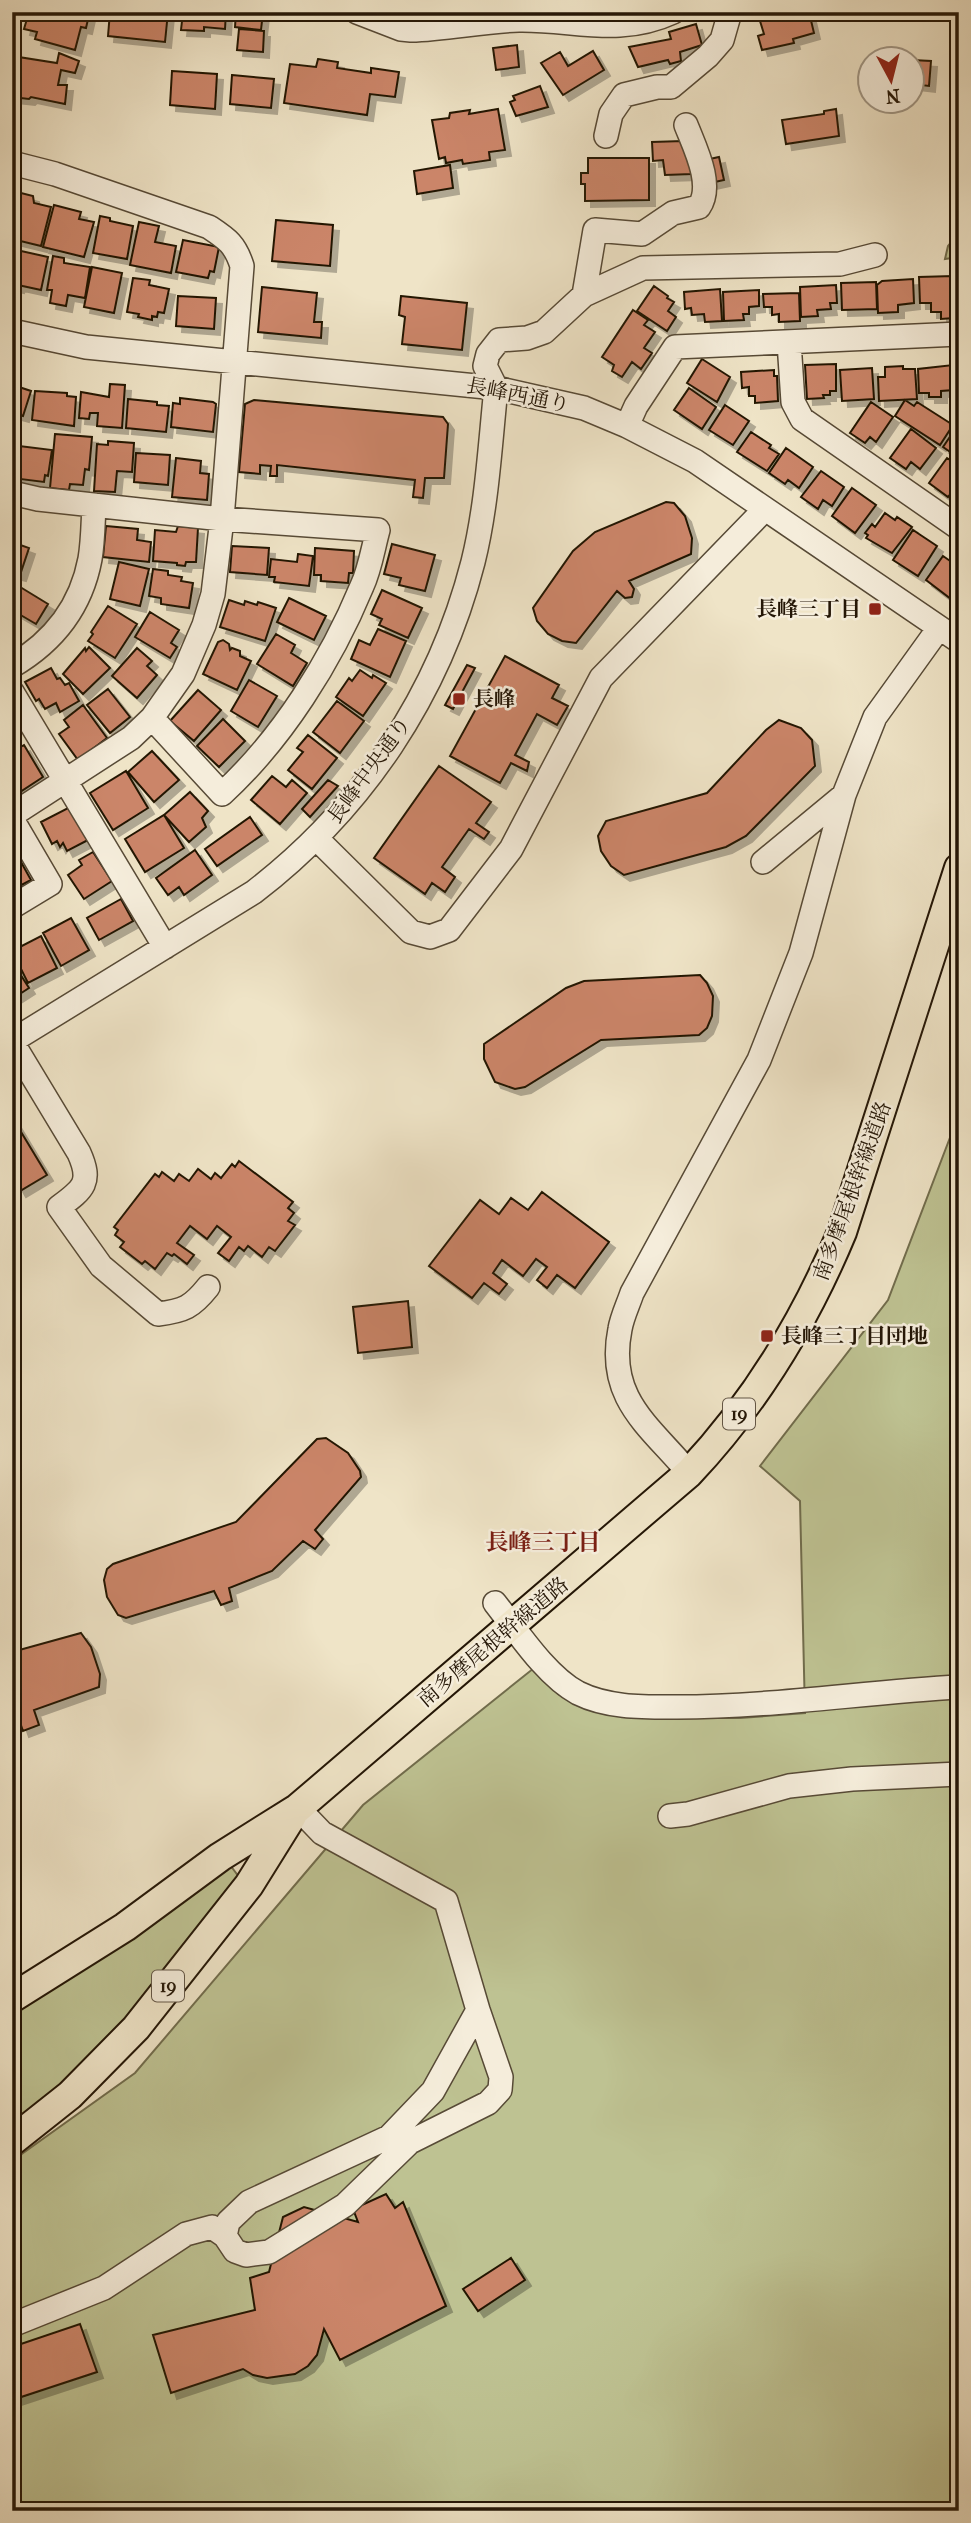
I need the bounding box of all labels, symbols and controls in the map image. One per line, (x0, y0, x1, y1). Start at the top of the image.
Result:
north arrow (856, 46, 926, 116)
text: N (884, 84, 901, 108)
street label: 長峰西通り (464, 373, 572, 417)
place label: 長峰三丁目 (756, 597, 861, 621)
marker: 長峰三丁目 (867, 601, 883, 617)
place label: 長峰 (473, 687, 515, 711)
marker: 長峰 (451, 691, 467, 707)
street label: 長峰中央通り (322, 712, 416, 828)
street label: 南多摩尾根幹線道路 (808, 1098, 896, 1284)
place label: 長峰三丁目団地 (781, 1324, 928, 1348)
marker: 長峰三丁目団地 (759, 1328, 775, 1344)
road number: 19 (723, 1398, 755, 1430)
district label: 長峰三丁目 (486, 1529, 601, 1556)
street label: 南多摩尾根幹線道路 (413, 1572, 573, 1712)
road number: 19 (152, 1970, 184, 2002)

